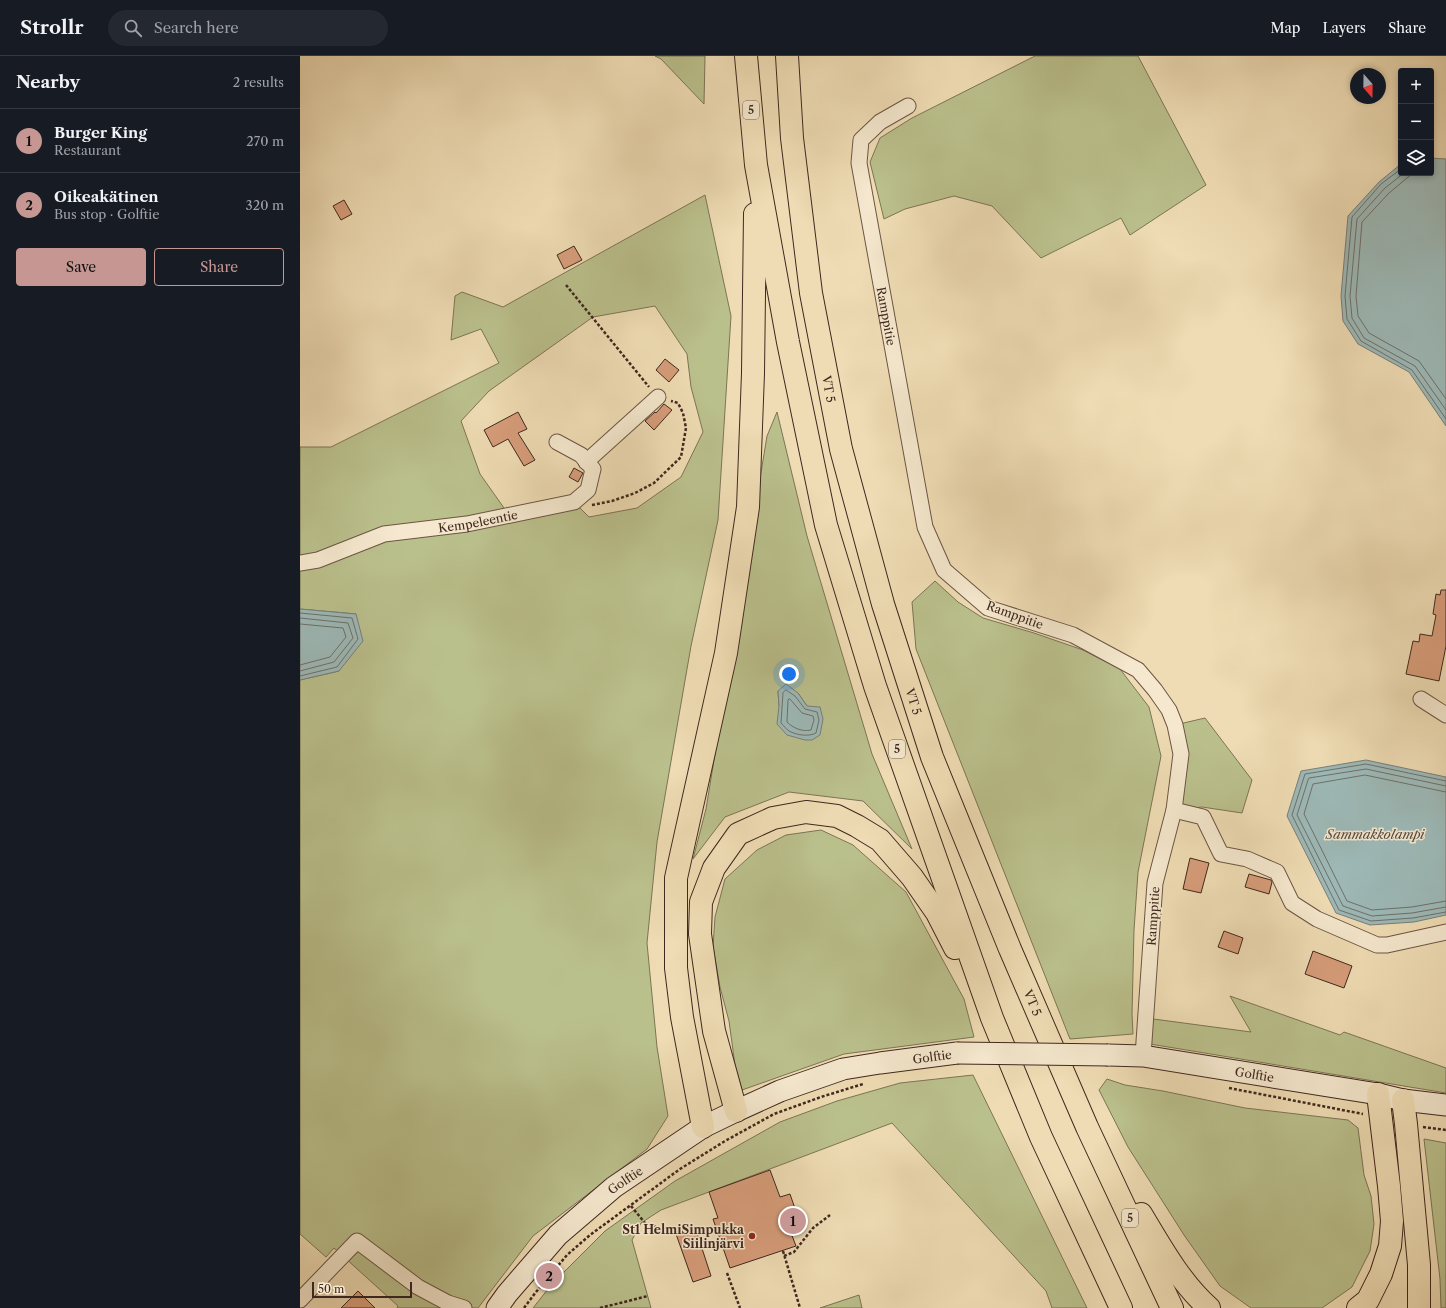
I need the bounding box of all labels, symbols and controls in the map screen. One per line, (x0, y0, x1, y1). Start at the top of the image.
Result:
search box (108, 10, 388, 46)
text: Strollr (20, 16, 84, 39)
icon: search (122, 17, 144, 39)
text: Search here (154, 18, 239, 37)
text: Map (1270, 19, 1300, 37)
text: Layers (1322, 19, 1366, 37)
text: Share (1388, 19, 1426, 37)
north arrow (1350, 68, 1386, 104)
map controls (1398, 68, 1434, 176)
button: + (1398, 68, 1434, 104)
text: Nearby (16, 72, 80, 92)
text: 2 results (233, 74, 284, 90)
road number: 5 (743, 101, 759, 119)
button: − (1398, 104, 1434, 140)
text: Burger King (54, 123, 147, 142)
text: 1 (26, 133, 32, 149)
text: 270 m (246, 133, 284, 149)
button: layers (1398, 140, 1434, 176)
text: Restaurant (54, 142, 121, 158)
text: Oikeakätinen (54, 187, 159, 206)
text: 2 (25, 197, 33, 213)
text: 320 m (246, 197, 284, 213)
text: Bus stop · Golftie (54, 206, 159, 222)
button: Save (16, 248, 146, 286)
button: Share (154, 248, 284, 286)
street label: Ramppitie (874, 285, 899, 347)
street label: VT 5 (819, 373, 839, 404)
street label: Kempeleentie (437, 506, 519, 535)
street label: Ramppitie (985, 598, 1046, 632)
your location (779, 664, 799, 684)
street label: VT 5 (903, 685, 925, 717)
road number: 5 (889, 740, 905, 758)
water label: Sammakkolampi (1325, 826, 1425, 842)
street label: Ramppitie (1143, 886, 1163, 946)
street label: VT 5 (1021, 986, 1045, 1018)
street label: Golftie (912, 1046, 953, 1066)
street label: Golftie (1234, 1063, 1275, 1085)
street label: Golftie (604, 1162, 646, 1197)
pin: 1 (780, 1206, 806, 1236)
road number: 5 (1122, 1209, 1138, 1227)
place label: St1 HelmiSimpukka Siilinjärvi (622, 1222, 745, 1251)
marker: St1 HelmiSimpukka Siilinjärvi (747, 1231, 757, 1241)
pin: 2 (536, 1261, 562, 1291)
scale bar (312, 1280, 412, 1299)
text: 50 m (318, 1282, 344, 1296)

